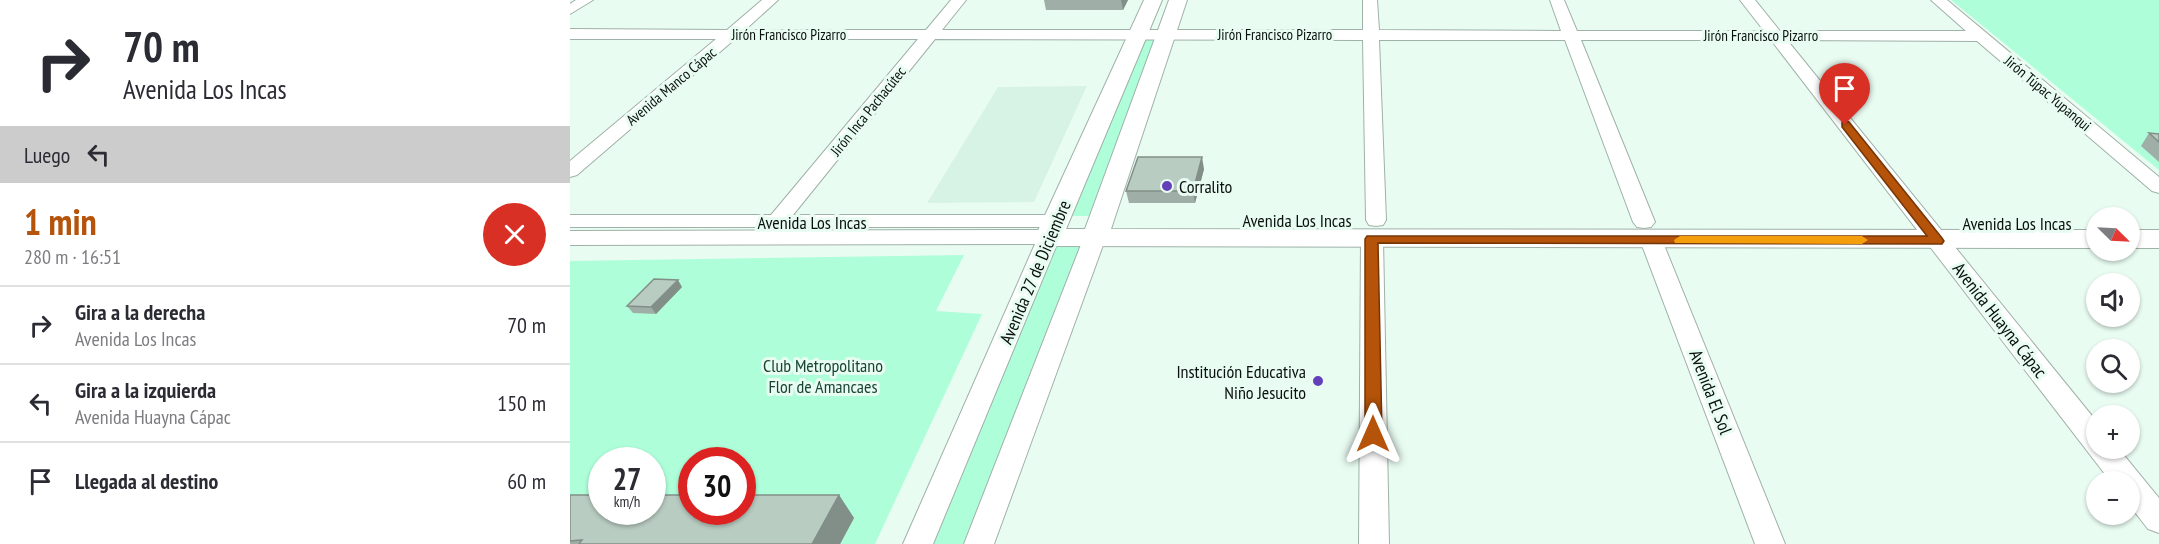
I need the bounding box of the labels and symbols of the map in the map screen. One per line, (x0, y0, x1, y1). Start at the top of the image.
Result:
street label: Jirón Francisco Pizarro (731, 25, 846, 44)
street label: Jirón Francisco Pizarro (1217, 25, 1332, 44)
street label: Jirón Francisco Pizarro (1703, 26, 1818, 45)
street label: Avenida Manco Cápac (622, 42, 720, 129)
street label: Jirón Túpac Yupanqui (2000, 51, 2095, 135)
street label: Jirón Inca Pachacútec (826, 62, 910, 160)
pin (1819, 63, 1870, 125)
place label: Corralito (1179, 175, 1232, 198)
marker: Corralito (1160, 179, 1174, 193)
street label: Avenida 27 de Diciembre (994, 196, 1076, 348)
north arrow (2086, 207, 2140, 261)
street label: Avenida Los Incas (1242, 209, 1352, 232)
street label: Avenida Los Incas (757, 211, 867, 234)
street label: Avenida Los Incas (1962, 212, 2072, 235)
street label: Avenida Huayna Cápac (1948, 258, 2053, 383)
street label: Avenida El Sol (1684, 347, 1738, 438)
park label: Club Metropolitano Flor de Amancaes (763, 354, 883, 398)
place label: Institución Educativa Niño Jesucito (1176, 360, 1306, 404)
marker: Institución Educativa Niño Jesucito (1311, 374, 1325, 388)
position arrow (1341, 402, 1405, 466)
speed limit sign: 30 (678, 447, 756, 525)

